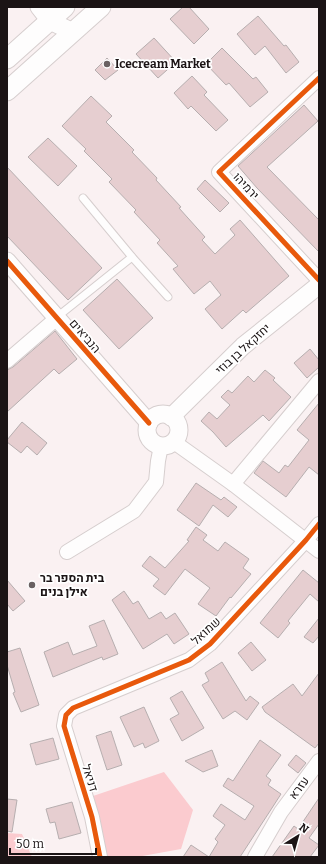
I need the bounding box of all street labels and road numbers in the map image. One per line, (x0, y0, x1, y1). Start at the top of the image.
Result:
street label: ירמיהו (230, 170, 262, 202)
street label: הנביאים (66, 316, 104, 356)
street label: יחזקאל בן בוזי (213, 321, 273, 377)
street label: שמואל (189, 614, 223, 648)
street label: דניאל (79, 763, 101, 793)
street label: עזרא (286, 774, 312, 802)

